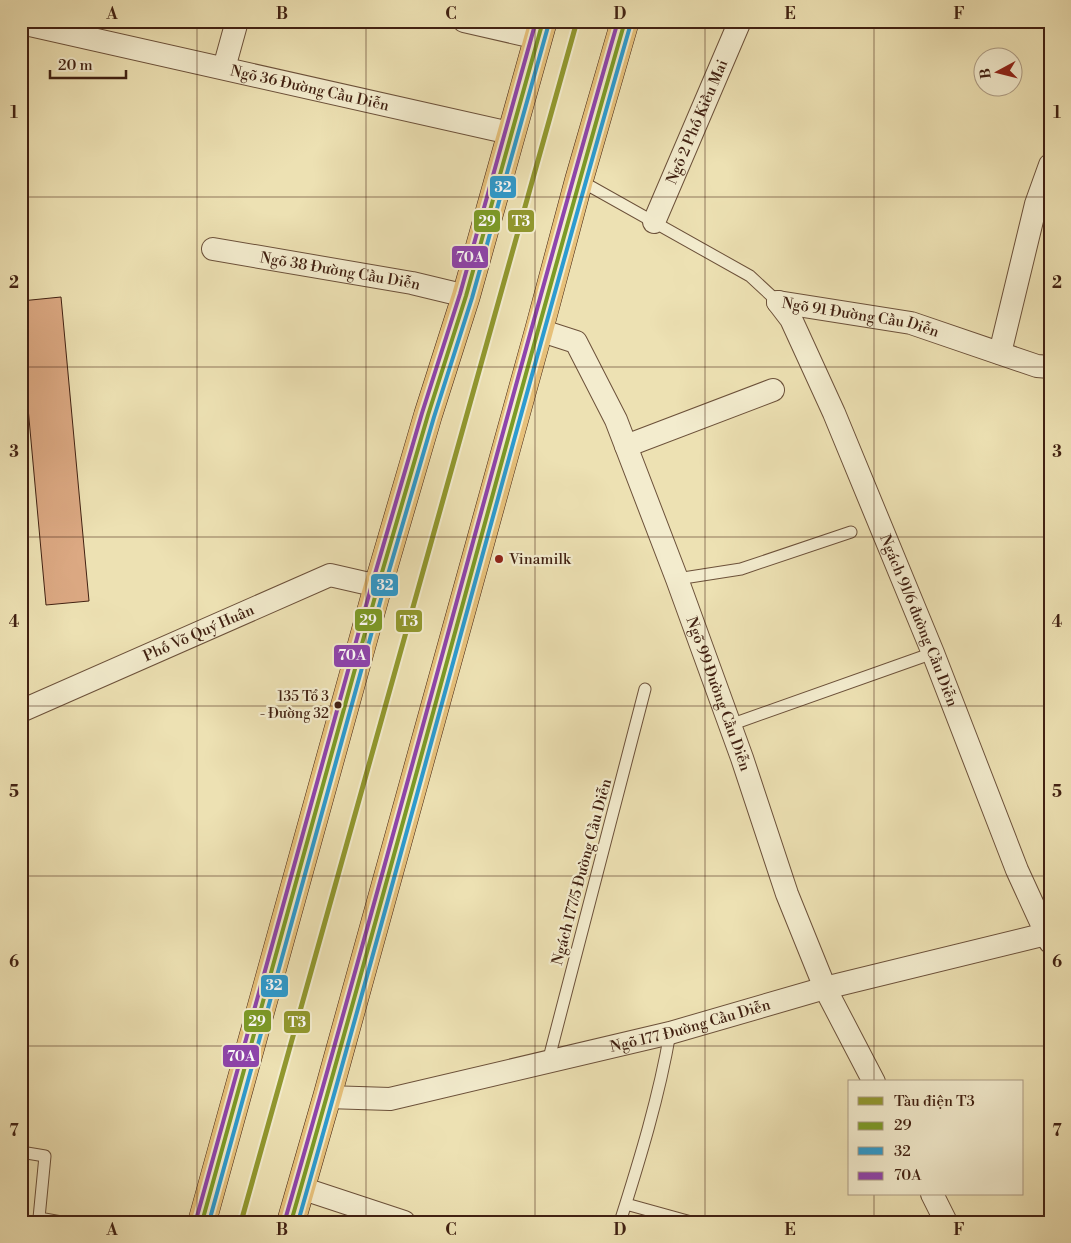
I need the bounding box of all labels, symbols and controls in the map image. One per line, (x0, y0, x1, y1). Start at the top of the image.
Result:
text: A (105, 4, 118, 24)
text: B (276, 4, 288, 24)
text: C (445, 4, 457, 24)
text: D (614, 4, 627, 24)
text: E (784, 4, 796, 24)
text: F (953, 4, 965, 24)
scale bar (50, 48, 126, 80)
north arrow (974, 48, 1024, 98)
text: 20 m (58, 56, 93, 75)
street label: Ngõ 2 Phố Kiều Mai (662, 56, 732, 187)
street label: Ngõ 36 Đường Cầu Diễn (229, 61, 391, 115)
text: B (977, 67, 996, 80)
text: 1 (10, 103, 18, 123)
text: 1 (1053, 103, 1061, 123)
line badge: 32 (489, 175, 517, 199)
text: 32 (494, 179, 512, 197)
line badge: 29 (473, 209, 501, 233)
line badge: T3 (507, 209, 535, 233)
text: 29 (478, 213, 496, 231)
text: T3 (512, 213, 530, 231)
line badge: 70A (451, 245, 489, 269)
street label: Ngõ 38 Đường Cầu Diễn (259, 248, 422, 294)
text: 70A (456, 249, 485, 267)
text: 2 (9, 273, 19, 293)
text: 2 (1052, 273, 1062, 293)
street label: Ngõ 91 Đường Cầu Diễn (781, 293, 942, 341)
text: 3 (9, 442, 19, 462)
text: 3 (1052, 442, 1062, 462)
street label: Ngách 91/6 đường Cầu Diễn (876, 531, 962, 709)
place label: Vinamilk (508, 550, 572, 569)
marker: Vinamilk (493, 553, 505, 565)
line badge: 32 (370, 573, 399, 597)
text: 32 (376, 577, 394, 595)
street label: Phố Võ Quý Huân (140, 600, 257, 666)
line badge: 29 (354, 608, 383, 632)
line badge: T3 (395, 609, 423, 633)
text: 4 (9, 612, 20, 632)
text: 29 (359, 612, 377, 630)
text: 4 (1052, 612, 1063, 632)
text: T3 (400, 613, 418, 631)
street label: Ngõ 99 Đường Cầu Diễn (682, 614, 755, 774)
line badge: 70A (333, 644, 371, 668)
text: 70A (338, 647, 367, 665)
place label: 135 Tổ 3 - Đường 32 (260, 688, 329, 723)
marker: 135 Tổ 3 - Đường 32 (333, 700, 343, 710)
street label: Ngách 177/5 Đường Cầu Diễn (548, 777, 616, 967)
text: 5 (9, 782, 19, 802)
text: 5 (1052, 782, 1062, 802)
text: 6 (9, 952, 19, 972)
text: 6 (1052, 952, 1062, 972)
line badge: 32 (260, 974, 289, 998)
text: 32 (265, 977, 283, 995)
street label: Ngõ 177 Đường Cầu Diễn (608, 995, 773, 1056)
line badge: 29 (243, 1009, 272, 1033)
line badge: T3 (283, 1010, 311, 1034)
text: 29 (248, 1013, 266, 1031)
text: T3 (288, 1014, 306, 1032)
line badge: 70A (222, 1044, 260, 1068)
text: 70A (227, 1048, 256, 1066)
legend (848, 1080, 1024, 1196)
text: Tàu điện T3 (894, 1092, 975, 1111)
text: 29 (894, 1116, 912, 1135)
text: 7 (9, 1121, 19, 1141)
text: 7 (1052, 1121, 1062, 1141)
text: 32 (894, 1142, 911, 1161)
text: 70A (894, 1166, 922, 1185)
text: A (105, 1220, 118, 1240)
text: B (276, 1220, 288, 1240)
text: C (445, 1220, 457, 1240)
text: D (614, 1220, 627, 1240)
text: E (784, 1220, 796, 1240)
text: F (953, 1220, 965, 1240)

